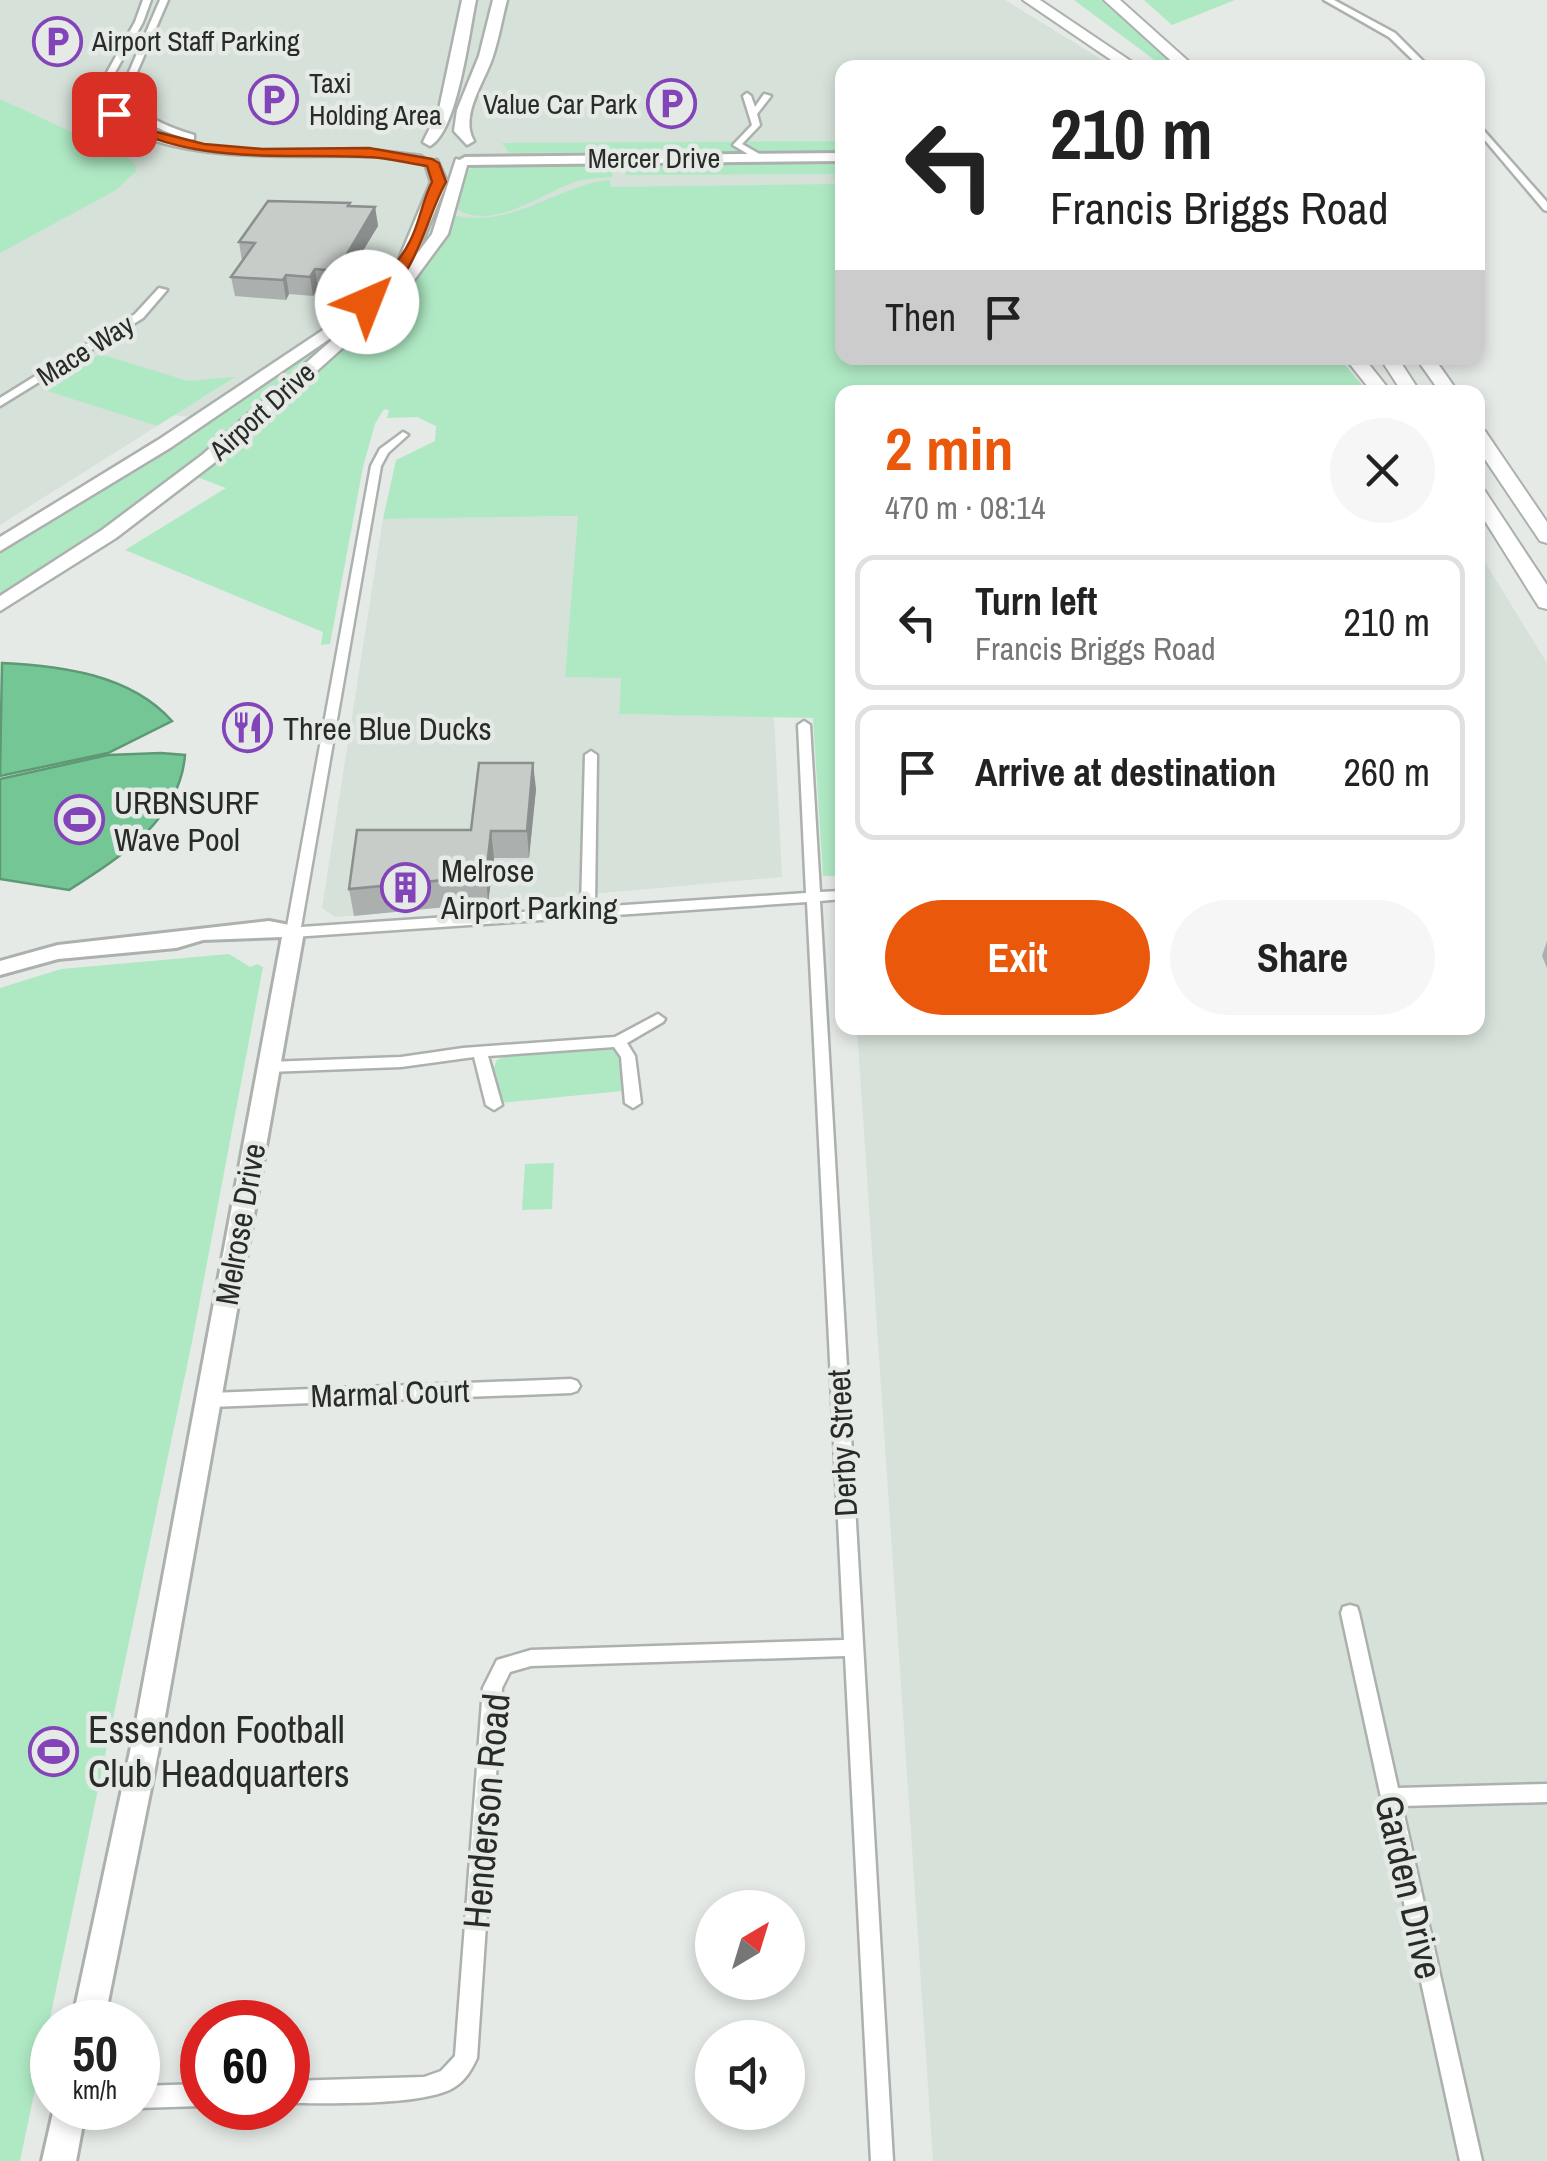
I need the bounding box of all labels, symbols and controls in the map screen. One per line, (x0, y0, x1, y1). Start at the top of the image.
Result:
parking icon: Airport Staff Parking (31, 15, 83, 67)
place label: Airport Staff Parking (91, 22, 300, 60)
place label: Taxi Holding Area (309, 64, 442, 134)
pin (72, 72, 157, 157)
parking icon: Taxi Holding Area (248, 73, 300, 125)
parking icon: Value Car Park (646, 78, 698, 130)
place label: Value Car Park (483, 85, 638, 123)
icon: arrive (87, 87, 142, 142)
text: 210 m (1050, 87, 1213, 181)
icon: left (885, 100, 1015, 230)
street label: Mercer Drive (588, 139, 720, 177)
text: Francis Briggs Road (1050, 177, 1388, 238)
position arrow (315, 250, 419, 354)
icon: arrive (976, 290, 1031, 345)
text: Then (885, 292, 956, 343)
street label: Mace Way (29, 305, 141, 395)
street label: Airport Drive (200, 353, 323, 469)
text: 2 min (885, 408, 1014, 489)
button: close (1330, 418, 1435, 523)
text: 470 m · 08:14 (885, 486, 1045, 529)
text: Turn left (975, 576, 1097, 627)
icon: left (890, 595, 945, 650)
text: 210 m (1343, 597, 1430, 648)
text: Francis Briggs Road (975, 627, 1216, 670)
restaurant icon: Three Blue Ducks (222, 702, 274, 754)
place label: Three Blue Ducks (283, 707, 492, 750)
icon: arrive (890, 745, 945, 800)
text: Arrive at destination (975, 747, 1276, 798)
text: 260 m (1343, 747, 1430, 798)
place label: URBNSURF Wave Pool (114, 781, 260, 861)
sports icon: URBNSURF Wave Pool (53, 794, 105, 846)
place label: Melrose Airport Parking (440, 849, 618, 929)
building icon: Melrose Airport Parking (380, 862, 432, 914)
button: Exit (885, 900, 1150, 1015)
button: Share (1170, 900, 1435, 1015)
street label: Melrose Drive (205, 1140, 275, 1308)
street label: Derby Street (817, 1368, 867, 1518)
street label: Marmal Court (310, 1369, 470, 1417)
street label: Henderson Road (450, 1691, 522, 1931)
place label: Essendon Football Club Headquarters (88, 1704, 350, 1799)
sports icon: Essendon Football Club Headquarters (27, 1725, 79, 1777)
street label: Garden Drive (1363, 1790, 1455, 1984)
north arrow (695, 1890, 805, 2000)
map controls (695, 1890, 805, 2130)
speed limit sign: 60 (180, 2000, 310, 2130)
text: 50 (72, 2019, 118, 2087)
button: sound (695, 2020, 805, 2130)
text: km/h (73, 2073, 117, 2107)

